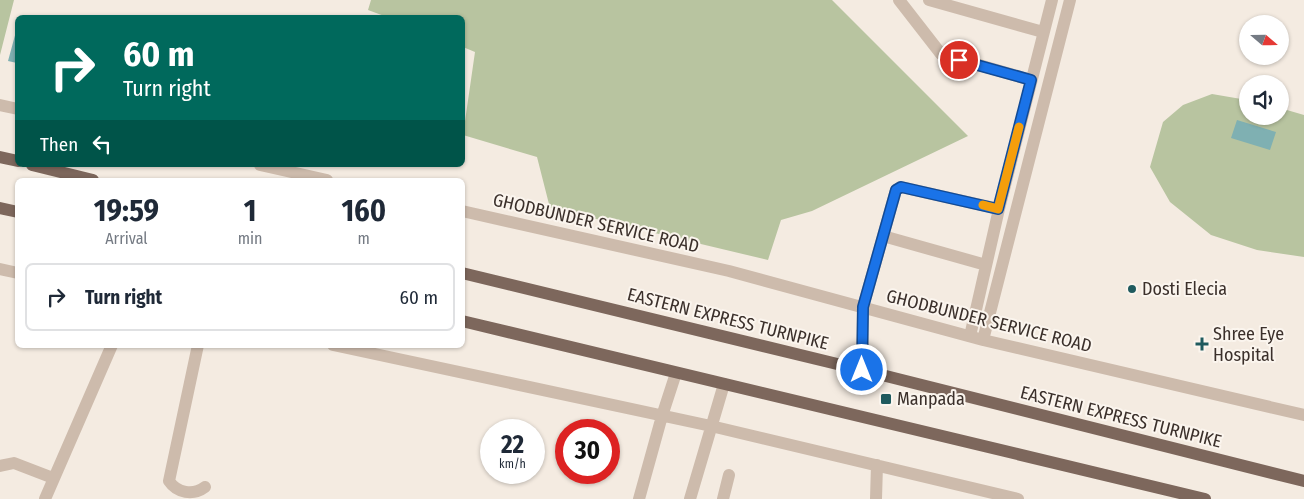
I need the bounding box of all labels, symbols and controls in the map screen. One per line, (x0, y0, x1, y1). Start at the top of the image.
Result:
north arrow (1239, 15, 1289, 65)
map controls (1239, 15, 1289, 125)
text: 60 m (123, 33, 194, 75)
icon: right (40, 35, 105, 100)
pin (938, 39, 980, 81)
icon: arrive (945, 46, 973, 74)
text: Turn right (123, 75, 211, 102)
button: sound (1239, 75, 1289, 125)
icon: left (88, 130, 116, 158)
text: Then (40, 133, 78, 156)
street label: GHODBUNDER SERVICE ROAD (491, 189, 701, 257)
text: 19:59 (94, 193, 159, 229)
text: 1 (244, 193, 257, 229)
text: 160 (341, 193, 386, 229)
text: Arrival (105, 229, 148, 248)
text: min (238, 229, 263, 248)
text: m (358, 229, 370, 248)
place label: Dosti Elecia (1142, 278, 1227, 300)
icon: right (42, 283, 70, 311)
street label: EASTERN EXPRESS TURNPIKE (625, 283, 831, 355)
marker: Dosti Elecia (1126, 283, 1138, 295)
street label: GHODBUNDER SERVICE ROAD (884, 285, 1094, 357)
text: Turn right (85, 286, 162, 309)
text: 60 m (400, 286, 438, 309)
place label: Shree Eye Hospital (1213, 323, 1284, 366)
marker: Shree Eye Hospital (1195, 337, 1209, 351)
position arrow (835, 343, 887, 395)
street label: EASTERN EXPRESS TURNPIKE (1018, 381, 1224, 453)
place label: Manpada (897, 388, 965, 410)
marker: Manpada (879, 392, 893, 406)
speed limit sign: 30 (555, 419, 620, 484)
text: 22 (501, 430, 524, 460)
text: km/h (499, 457, 526, 471)

